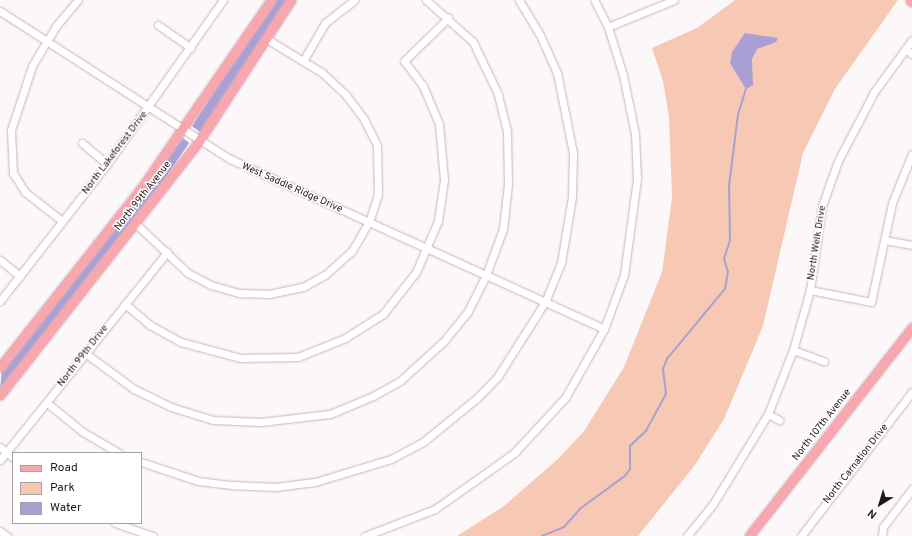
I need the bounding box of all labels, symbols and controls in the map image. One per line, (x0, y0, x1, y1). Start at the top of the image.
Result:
street label: North Lakeforest Drive (80, 109, 150, 197)
street label: North 99th Avenue (112, 159, 174, 233)
street label: West Saddle Ridge Drive (240, 160, 344, 216)
street label: North Welk Drive (805, 205, 829, 281)
street label: North 99th Drive (55, 323, 111, 389)
street label: North 107th Avenue (790, 387, 854, 463)
street label: North Carnation Drive (821, 422, 891, 506)
legend (12, 452, 142, 524)
text: Road (50, 460, 78, 476)
text: Park (50, 480, 75, 496)
north arrow (860, 484, 900, 524)
text: Water (50, 500, 82, 516)
text: N (865, 506, 880, 521)

